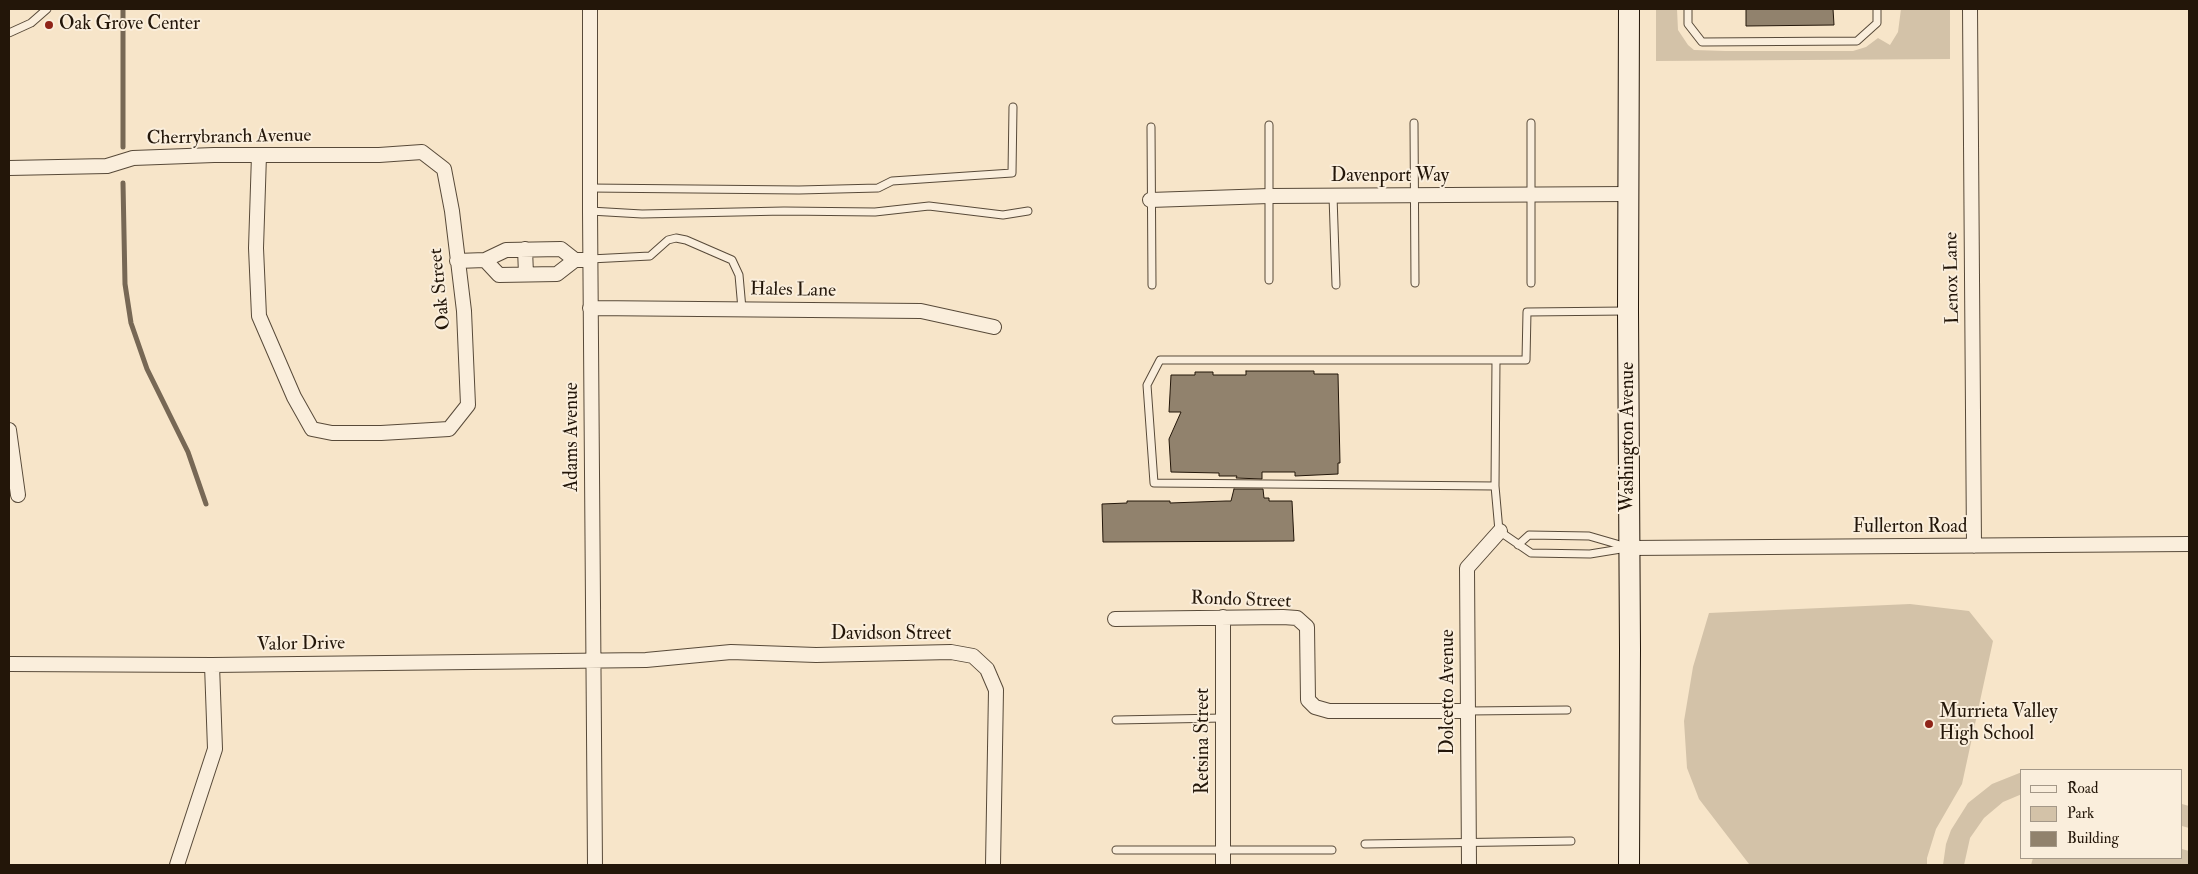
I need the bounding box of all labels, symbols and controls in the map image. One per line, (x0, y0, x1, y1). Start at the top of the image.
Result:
place label: Oak Grove Center (59, 14, 200, 36)
marker: Oak Grove Center (43, 19, 55, 31)
street label: Cherrybranch Avenue (146, 125, 312, 151)
street label: Davenport Way (1331, 166, 1449, 188)
street label: Lenox Lane (1941, 232, 1965, 324)
street label: Oak Street (425, 247, 457, 331)
street label: Hales Lane (750, 279, 836, 303)
street label: Washington Avenue (1618, 362, 1640, 512)
street label: Adams Avenue (562, 382, 584, 492)
street label: Fullerton Road (1853, 517, 1967, 539)
street label: Rondo Street (1190, 588, 1292, 614)
street label: Davidson Street (831, 624, 951, 646)
street label: Dolcetto Avenue (1438, 629, 1460, 755)
street label: Valor Drive (257, 633, 345, 657)
street label: Retsina Street (1193, 688, 1215, 794)
place label: Murrieta Valley High School (1939, 702, 2058, 746)
marker: Murrieta Valley High School (1923, 718, 1935, 730)
legend (2020, 769, 2183, 859)
text: Road (2067, 779, 2098, 798)
text: Park (2067, 804, 2094, 823)
text: Building (2067, 829, 2119, 848)

